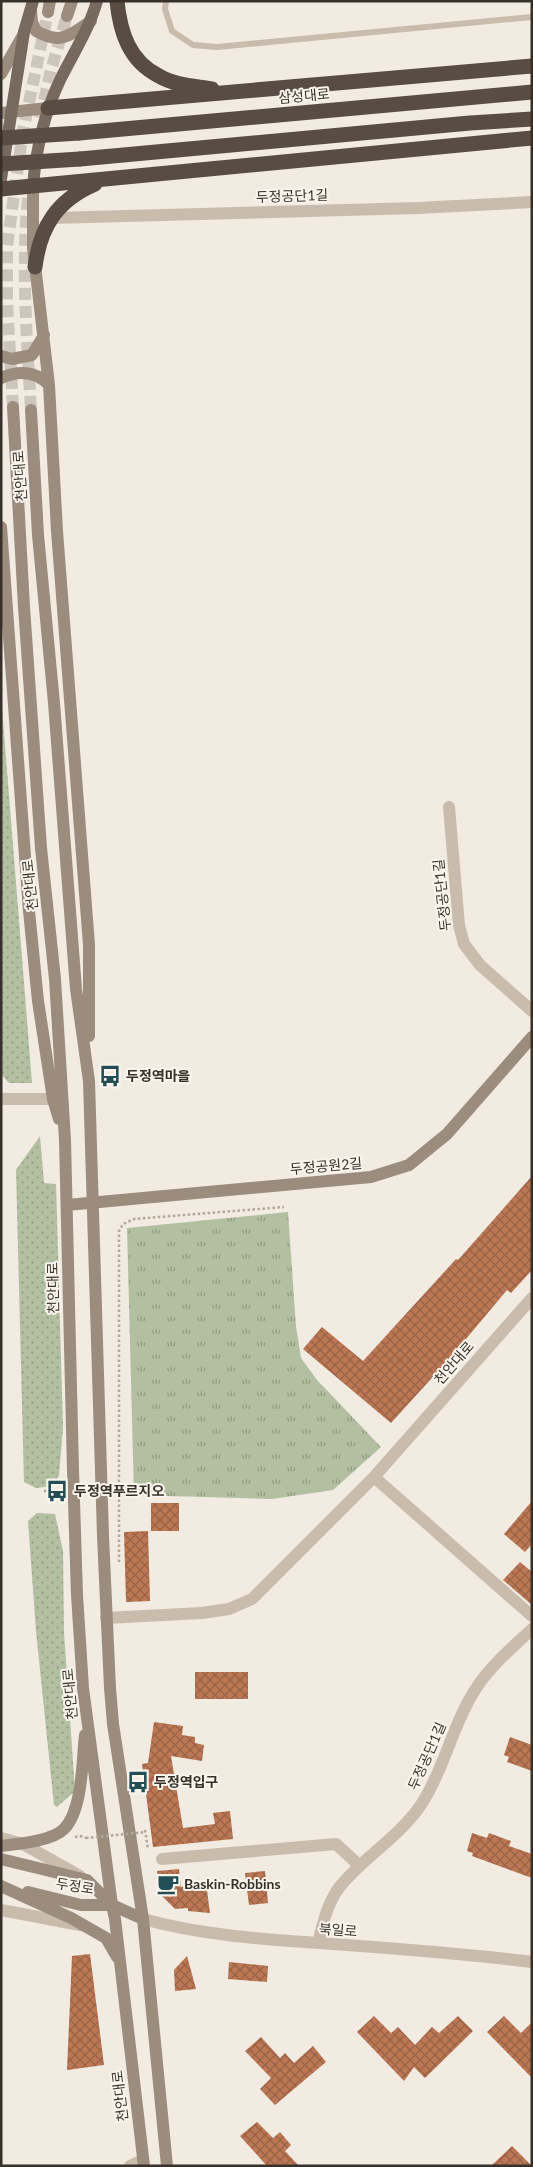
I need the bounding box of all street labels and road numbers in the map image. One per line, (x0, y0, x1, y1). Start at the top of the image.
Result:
street label: 삼성대로 (278, 85, 330, 106)
street label: 두정공단1길 (255, 186, 329, 205)
street label: 천안대로 (9, 450, 30, 502)
street label: 천안대로 (18, 858, 41, 912)
street label: 두정공단1길 (429, 858, 454, 932)
street label: 두정공원2길 (289, 1154, 363, 1177)
street label: 천안대로 (44, 1262, 61, 1314)
street label: 천안대로 (430, 1338, 477, 1388)
street label: 천안대로 (59, 1668, 80, 1720)
street label: 두정공단1길 (404, 1719, 449, 1792)
street label: 두정로 (55, 1874, 96, 1897)
street label: 북일로 (318, 1920, 358, 1939)
street label: 천안대로 (108, 2069, 131, 2123)

